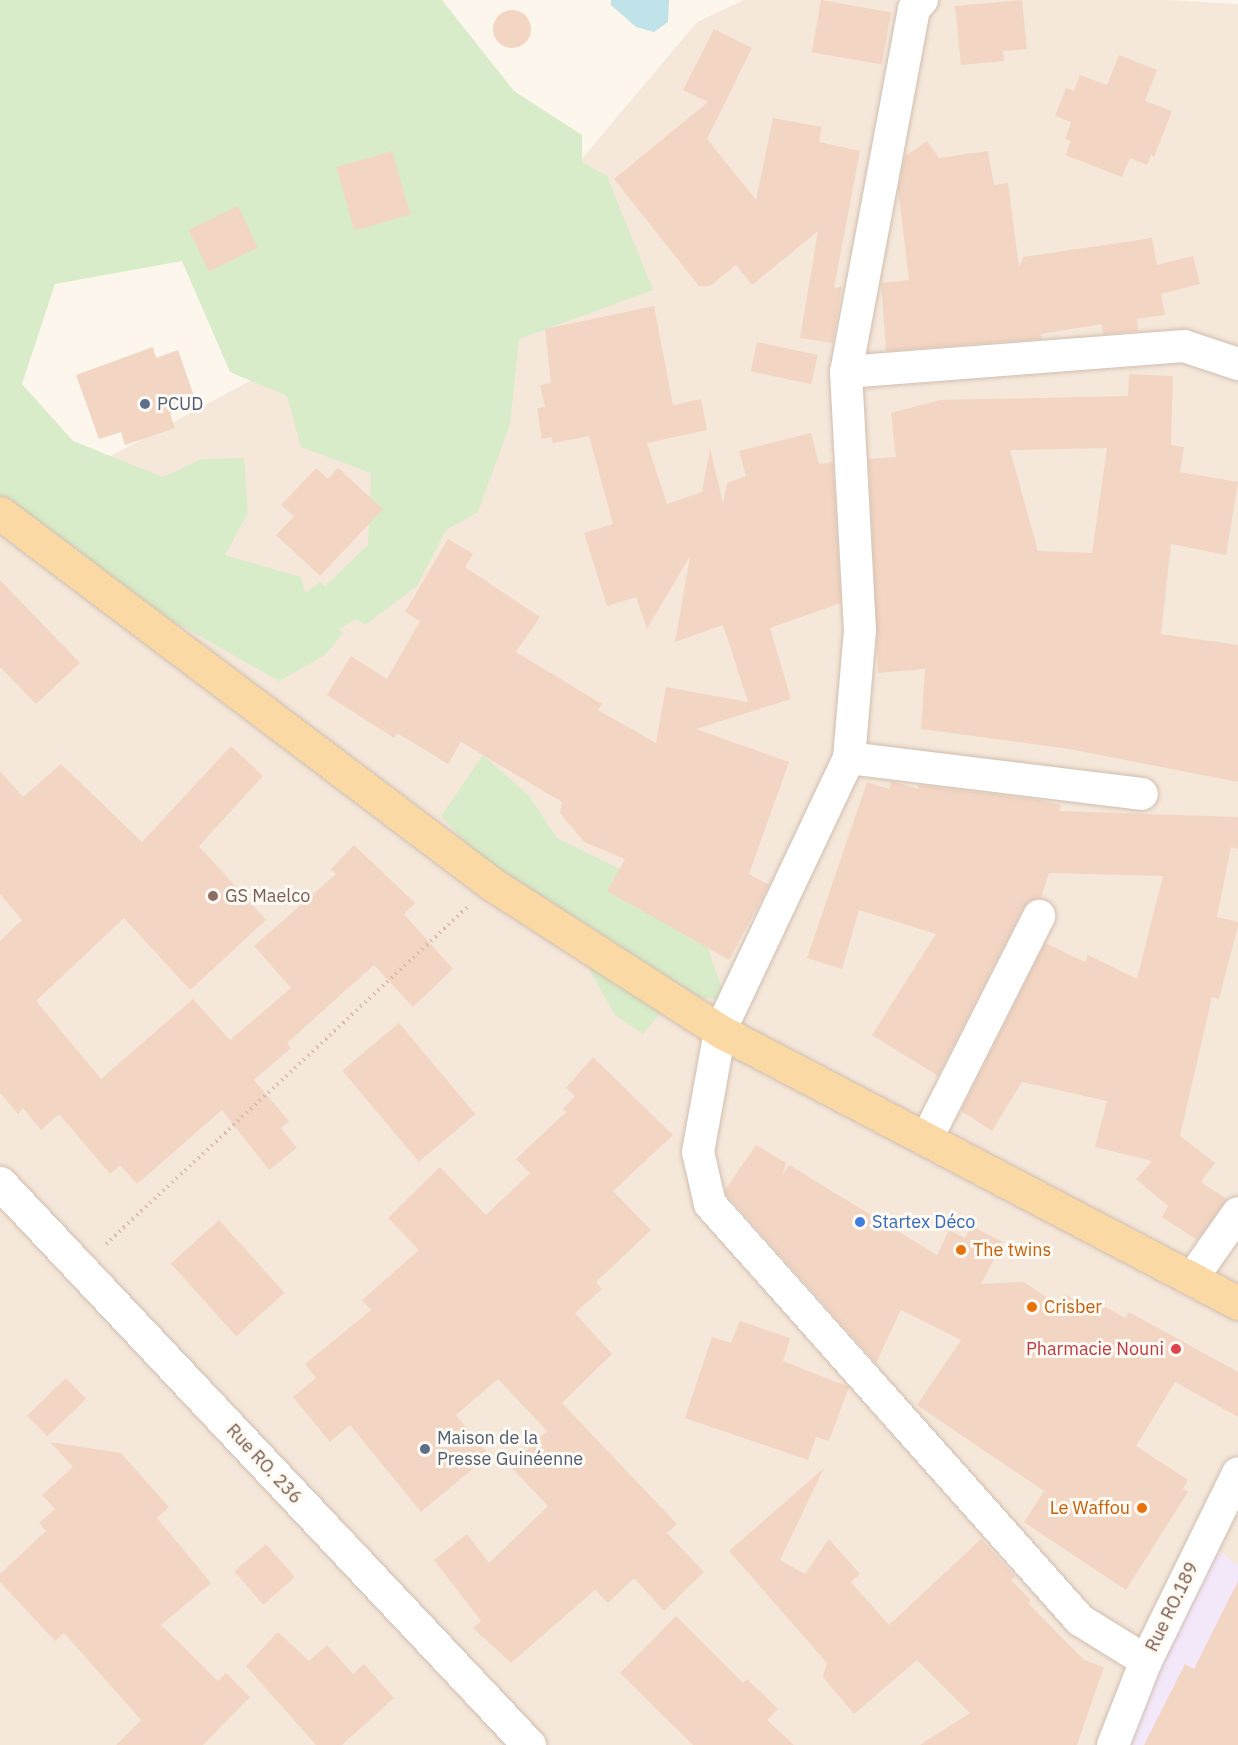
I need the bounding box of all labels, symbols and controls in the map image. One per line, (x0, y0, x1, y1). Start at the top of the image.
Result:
place label: PCUD (157, 393, 203, 415)
marker: PCUD (138, 397, 152, 411)
place label: GS Maelco (225, 885, 310, 907)
marker: GS Maelco (206, 889, 220, 903)
place label: Startex Déco (872, 1211, 975, 1233)
marker: Startex Déco (853, 1215, 867, 1229)
place label: The twins (973, 1239, 1051, 1261)
marker: The twins (954, 1243, 968, 1257)
place label: Crisber (1044, 1296, 1102, 1318)
marker: Crisber (1025, 1300, 1039, 1314)
place label: Pharmacie Nouni (1026, 1338, 1164, 1360)
marker: Pharmacie Nouni (1169, 1342, 1183, 1356)
street label: Rue RO. 236 (222, 1420, 306, 1508)
place label: Maison de la Presse Guinéenne (437, 1428, 583, 1470)
marker: Maison de la Presse Guinéenne (418, 1442, 432, 1456)
place label: Le Waffou (1050, 1497, 1130, 1519)
marker: Le Waffou (1135, 1501, 1149, 1515)
street label: Rue RO.189 (1141, 1559, 1203, 1655)

